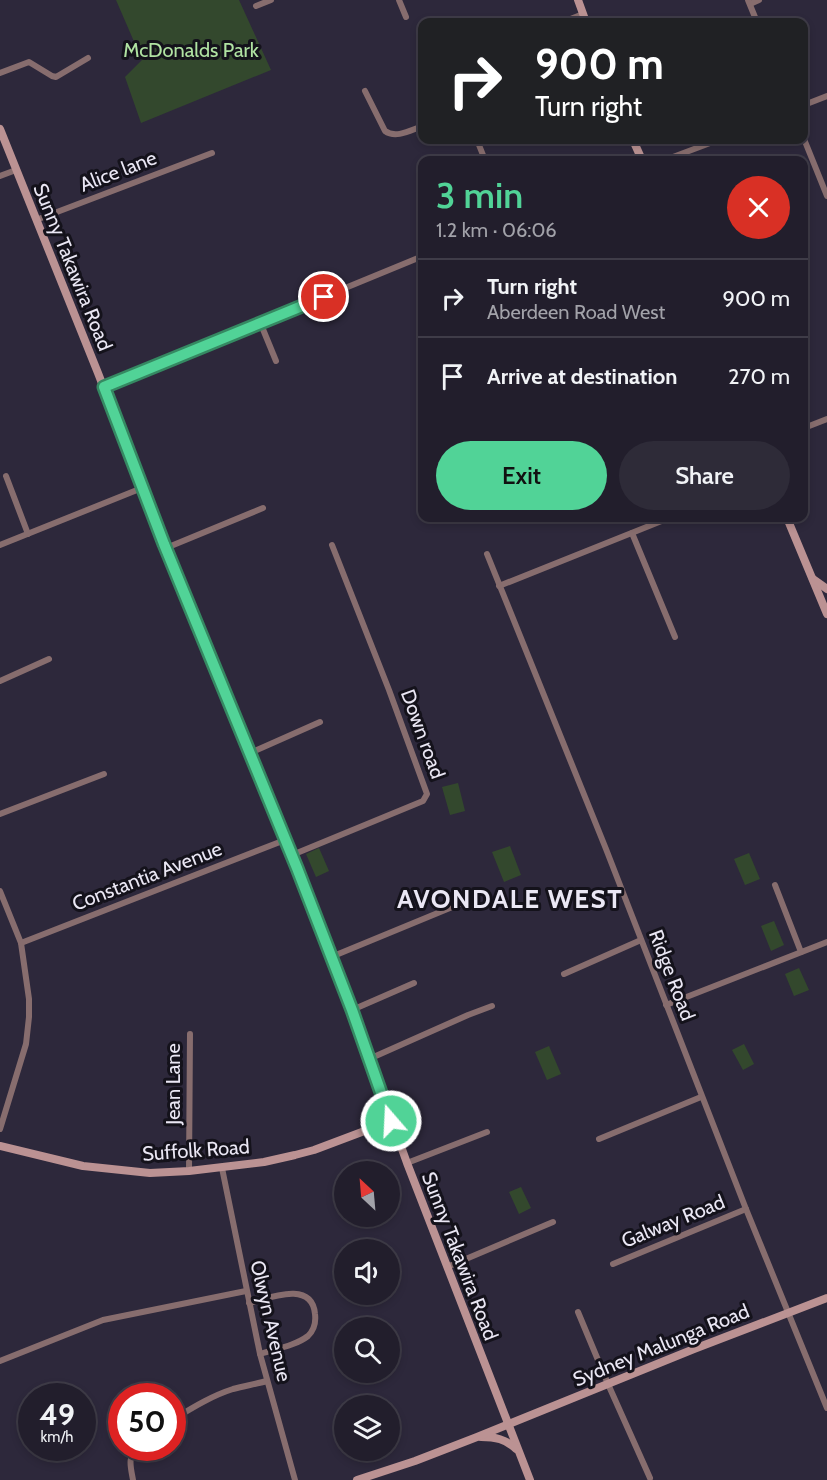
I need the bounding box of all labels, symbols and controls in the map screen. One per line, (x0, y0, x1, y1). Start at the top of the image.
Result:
park label: McDonalds Park (123, 38, 259, 62)
text: 900 m (535, 38, 664, 90)
icon: right (436, 42, 514, 120)
text: Turn right (535, 90, 642, 123)
street label: Alice lane (76, 145, 160, 197)
text: 3 min (436, 173, 523, 217)
button: close (727, 176, 790, 239)
street label: Sunny Takawira Road (28, 180, 118, 354)
text: 1.2 km · 06:06 (436, 218, 557, 242)
pin (298, 271, 349, 322)
text: Turn right (487, 273, 577, 300)
icon: arrive (307, 280, 340, 313)
icon: right (436, 282, 469, 315)
text: 900 m (723, 285, 790, 312)
text: Aberdeen Road West (487, 300, 665, 324)
icon: arrive (436, 360, 469, 393)
text: Arrive at destination (487, 363, 677, 390)
text: 270 m (728, 363, 790, 390)
button: Exit (436, 441, 607, 510)
button: Share (619, 441, 790, 510)
street label: Down road (396, 686, 450, 782)
street label: Constantia Avenue (69, 836, 225, 916)
district label: AVONDALE WEST (397, 883, 623, 915)
street label: Ridge Road (644, 926, 700, 1024)
street label: Jean Lane (161, 1043, 185, 1126)
position arrow (359, 1089, 423, 1153)
street label: Suffolk Road (141, 1134, 251, 1166)
north arrow (334, 1161, 400, 1227)
map controls (334, 1161, 400, 1461)
street label: Sunny Takawira Road (417, 1168, 503, 1344)
street label: Galway Road (618, 1189, 728, 1253)
button: sound (334, 1239, 400, 1305)
street label: Olwyn Avenue (245, 1258, 297, 1384)
street label: Sydney Malunga Road (569, 1299, 753, 1391)
button: search (334, 1317, 400, 1383)
speed limit sign: 50 (108, 1383, 186, 1461)
button: layers (334, 1395, 400, 1461)
text: 49 (39, 1396, 75, 1433)
text: km/h (41, 1428, 73, 1446)

